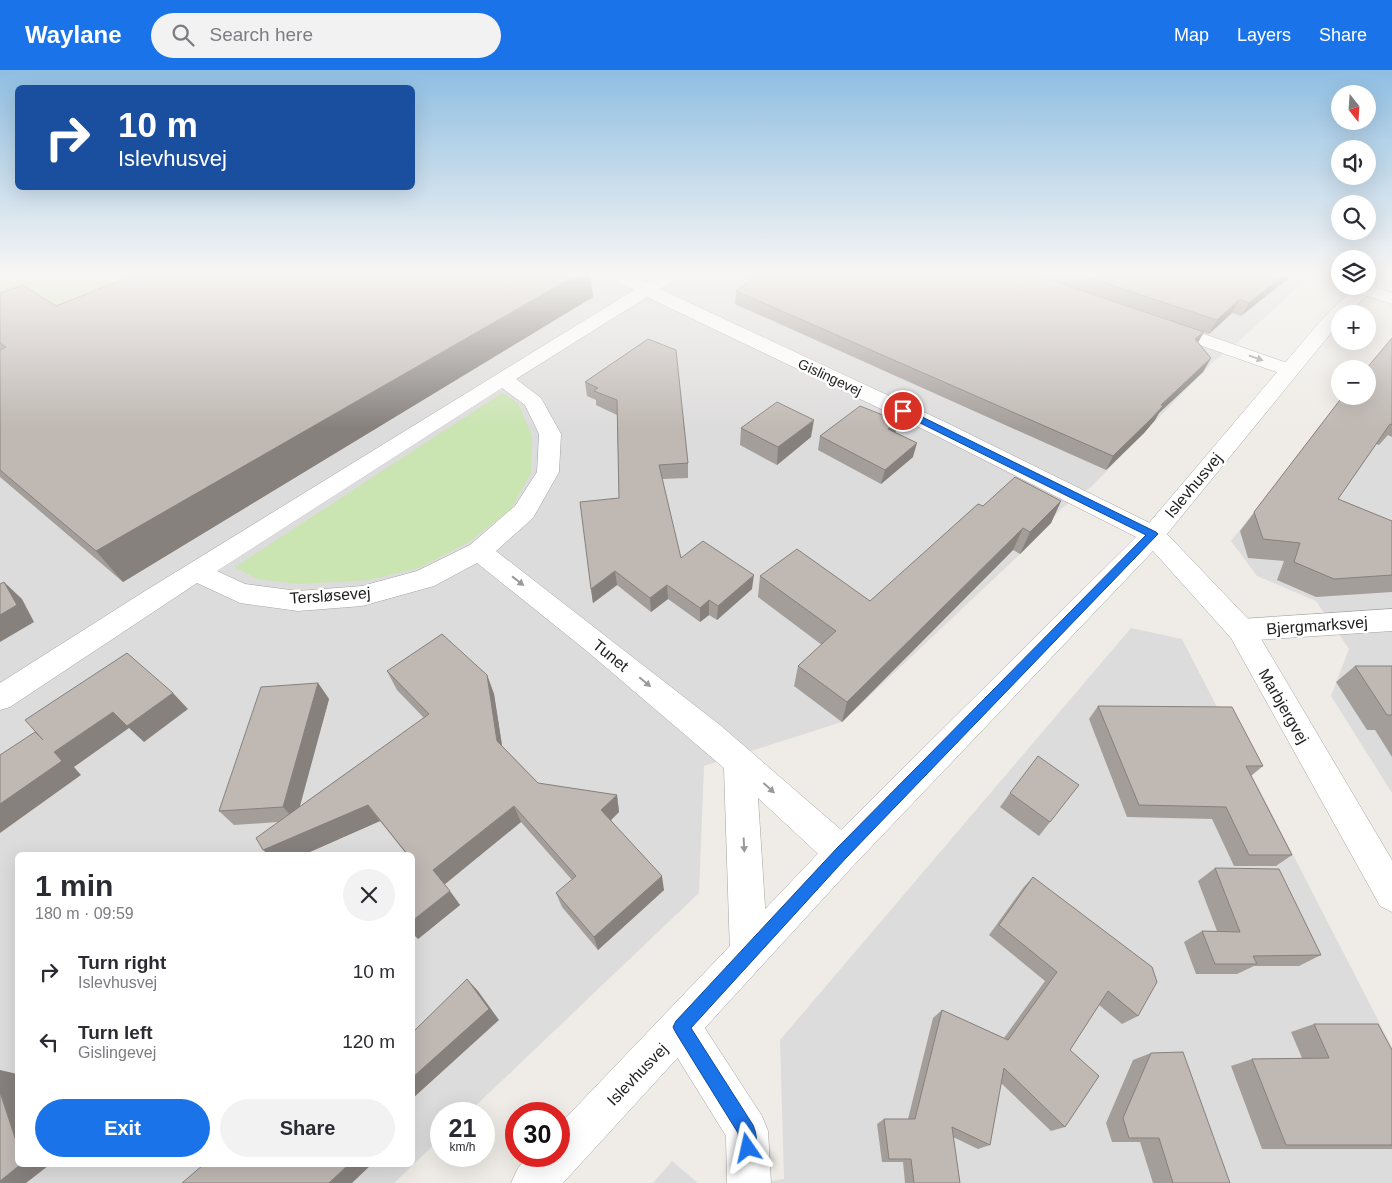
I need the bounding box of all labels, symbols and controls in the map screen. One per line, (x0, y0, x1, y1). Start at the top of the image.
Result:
search box (151, 13, 501, 58)
text: Waylane (25, 21, 121, 48)
icon: search (169, 21, 197, 49)
text: Search here (209, 24, 313, 45)
text: Map (1174, 25, 1209, 45)
text: Layers (1237, 25, 1291, 45)
text: Share (1319, 25, 1367, 45)
north arrow (1331, 85, 1376, 130)
map controls (1331, 85, 1376, 405)
icon: right (35, 105, 100, 170)
text: 10 m (118, 105, 198, 144)
button: sound (1331, 140, 1376, 185)
text: Islevhusvej (118, 146, 227, 171)
button: search (1331, 195, 1376, 240)
button: layers (1331, 250, 1376, 295)
button: + (1331, 305, 1376, 350)
one-way arrow (1249, 354, 1264, 362)
street label: Gislingevej (796, 355, 864, 399)
button: − (1331, 360, 1376, 405)
pin (882, 390, 924, 432)
icon: arrive (889, 397, 917, 425)
street label: Islevhusvej (1161, 450, 1225, 521)
one-way arrow (511, 576, 524, 587)
street label: Tersløsevej (289, 584, 371, 607)
street label: Bjergmarksvej (1266, 613, 1368, 638)
street label: Tunet (590, 636, 632, 675)
street label: Marbjergvej (1255, 666, 1312, 747)
one-way arrow (638, 677, 651, 688)
one-way arrow (762, 782, 775, 793)
one-way arrow (740, 837, 748, 853)
text: 1 min (35, 869, 113, 902)
button: close (343, 869, 395, 921)
text: 180 m · 09:59 (35, 905, 134, 922)
text: Turn right (78, 952, 166, 973)
icon: right (35, 958, 63, 986)
text: 10 m (353, 961, 395, 982)
text: Islevhusvej (78, 974, 157, 991)
text: Turn left (78, 1022, 153, 1043)
icon: left (35, 1028, 63, 1056)
text: 120 m (342, 1031, 395, 1052)
street label: Islevhusvej (604, 1040, 671, 1109)
text: Gislingevej (78, 1044, 156, 1061)
button: Exit (35, 1099, 210, 1157)
button: Share (220, 1099, 395, 1157)
speed limit sign: 30 (505, 1102, 570, 1167)
text: 21 (449, 1114, 476, 1142)
position arrow (721, 1121, 773, 1173)
text: km/h (449, 1140, 476, 1154)

